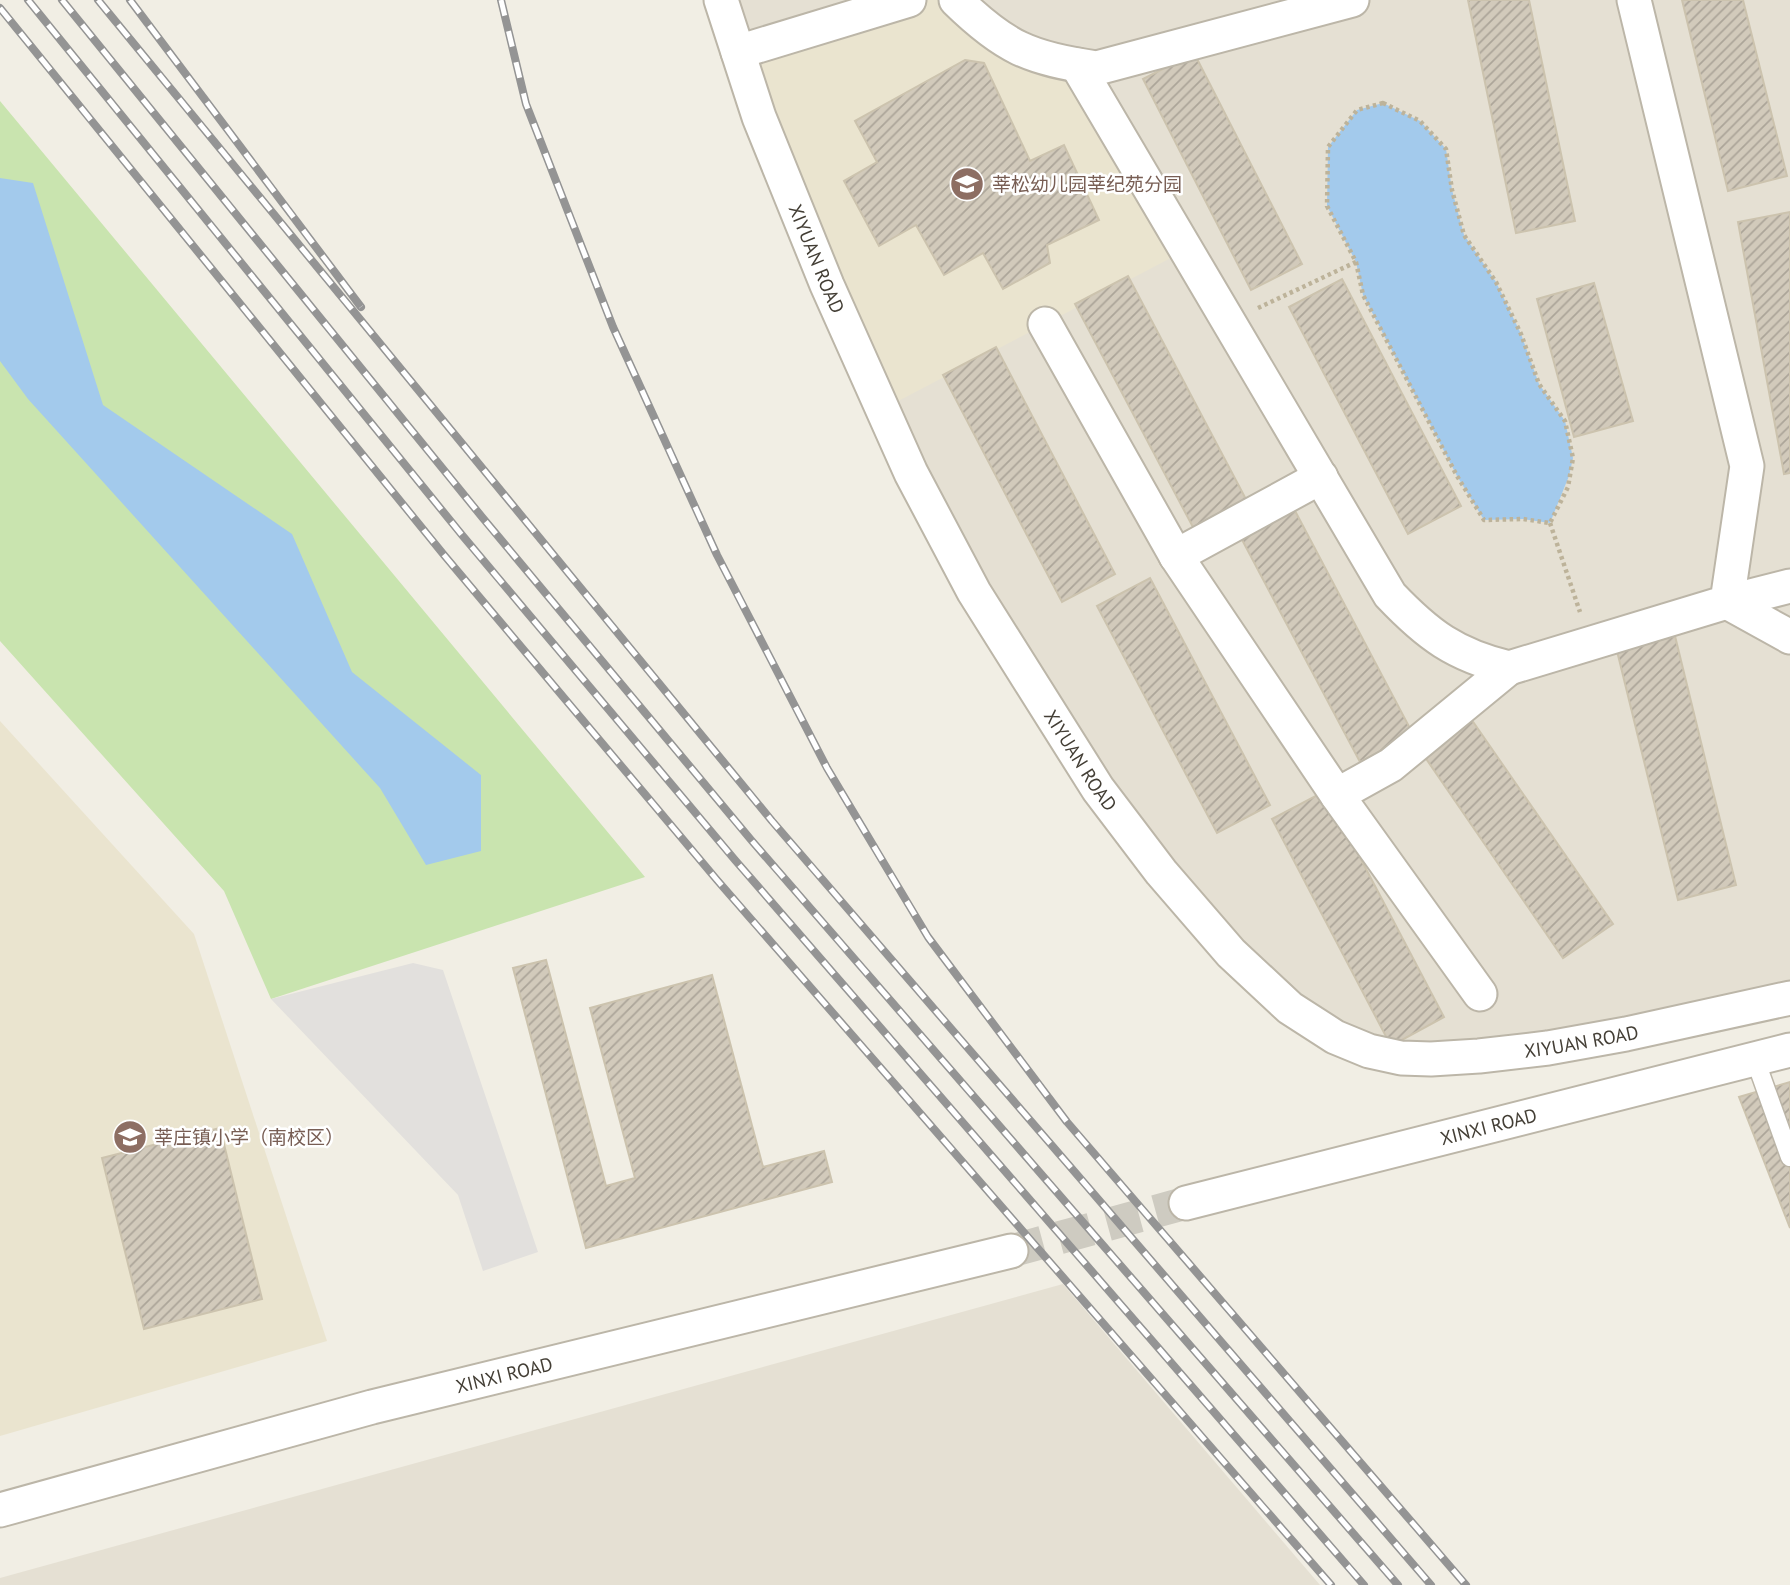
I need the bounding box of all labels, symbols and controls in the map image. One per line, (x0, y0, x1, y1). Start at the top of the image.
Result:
school or university icon: 莘松幼儿园莘纪苑分园 (948, 165, 986, 203)
place label: 莘松幼儿园莘纪苑分园 (992, 172, 1182, 196)
street label: XIYUAN ROAD (784, 201, 850, 317)
street label: XIYUAN ROAD (1039, 705, 1122, 816)
street label: XIYUAN ROAD (1523, 1020, 1641, 1063)
street label: XINXI ROAD (1438, 1103, 1539, 1150)
school or university icon: 莘庄镇小学（南校区） (111, 1118, 149, 1156)
place label: 莘庄镇小学（南校区） (154, 1125, 344, 1149)
street label: XINXI ROAD (453, 1351, 555, 1398)

